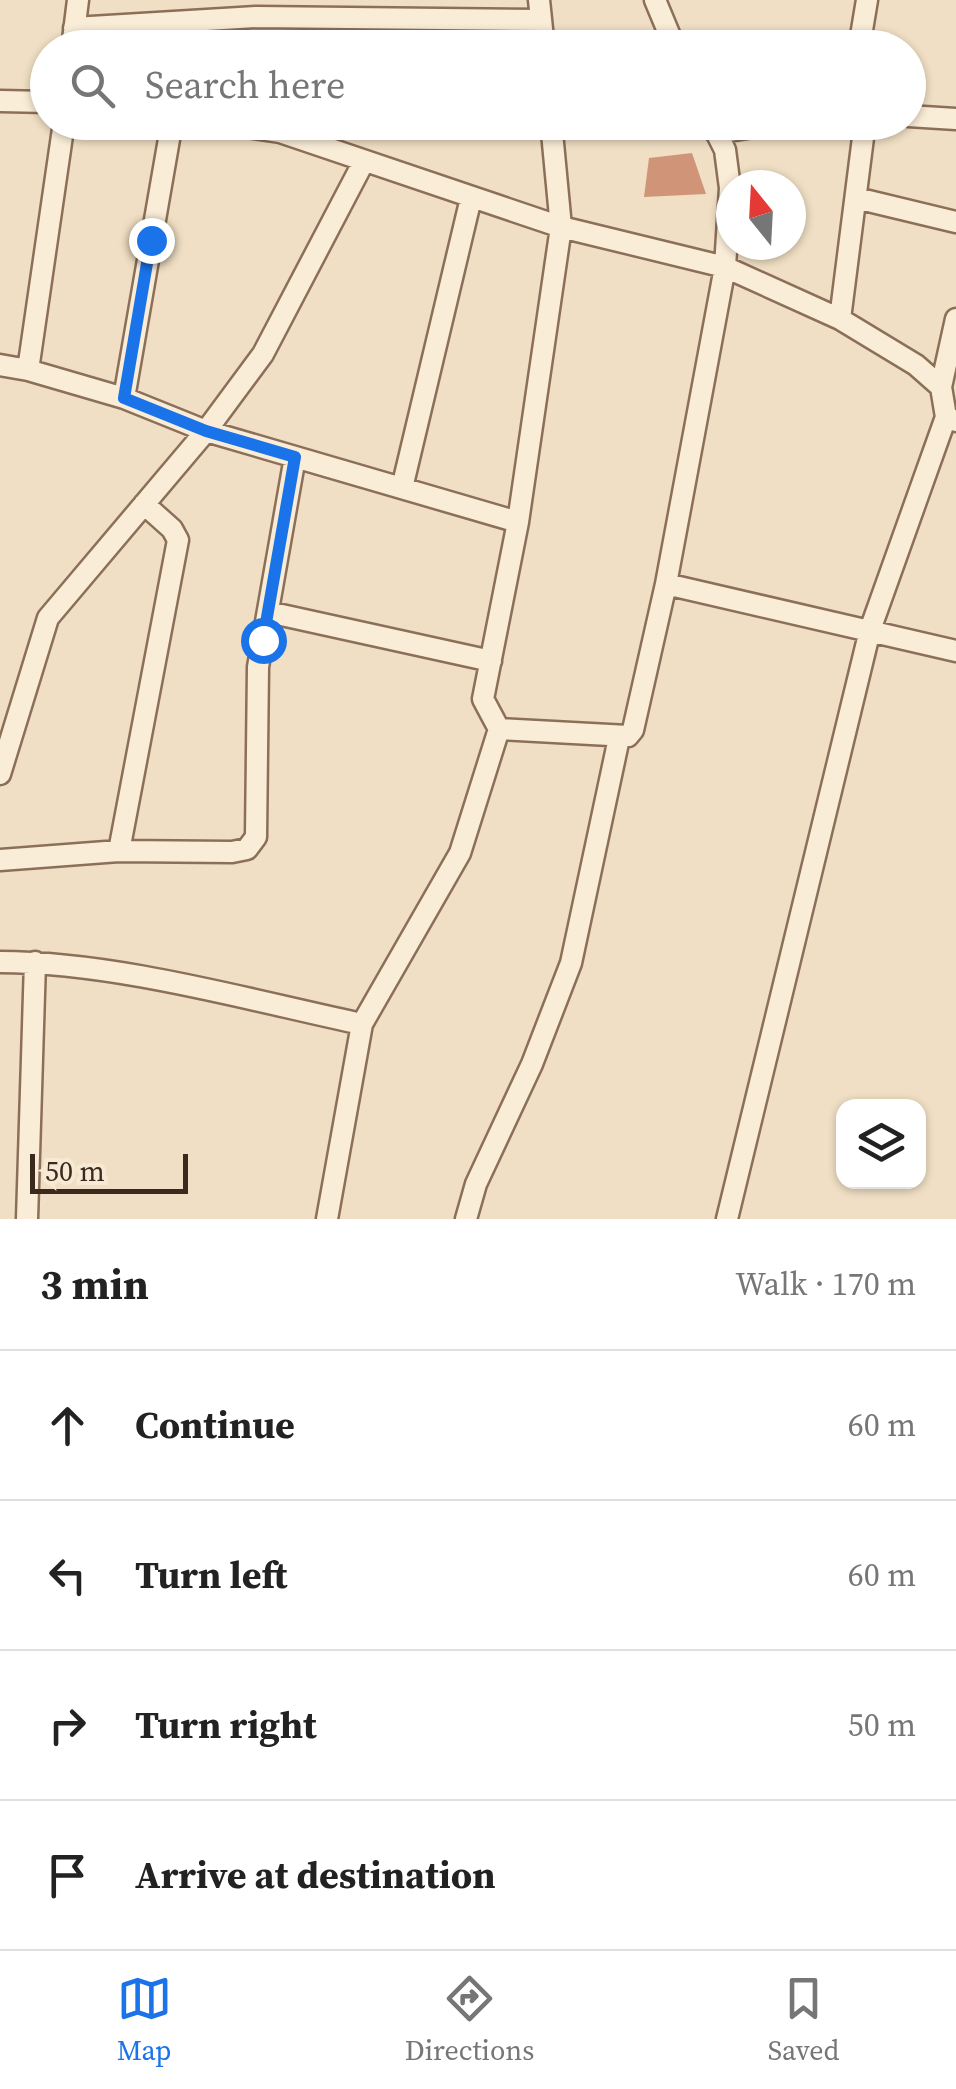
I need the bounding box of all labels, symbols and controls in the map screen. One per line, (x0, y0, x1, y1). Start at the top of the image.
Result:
search box (30, 30, 926, 140)
icon: search (65, 58, 120, 113)
text: Search here (145, 59, 345, 111)
north arrow (716, 170, 806, 260)
route end (129, 218, 175, 264)
route start (241, 618, 287, 664)
map controls (836, 1099, 926, 1189)
button: layers (836, 1099, 926, 1189)
scale bar (30, 1149, 188, 1194)
text: 50 m (45, 1152, 105, 1190)
text: 3 min (40, 1255, 149, 1313)
text: Walk · 170 m (735, 1262, 916, 1306)
icon: ahead (40, 1398, 95, 1453)
text: Continue (135, 1399, 295, 1451)
text: 60 m (848, 1403, 916, 1447)
icon: left (40, 1548, 95, 1603)
text: Turn left (135, 1549, 287, 1601)
text: 60 m (848, 1553, 916, 1597)
icon: right (40, 1698, 95, 1753)
text: Turn right (135, 1699, 317, 1751)
text: 50 m (848, 1703, 916, 1747)
icon: arrive (40, 1848, 95, 1903)
text: Arrive at destination (135, 1849, 496, 1901)
tab: Map (117, 1971, 172, 2069)
tab: Directions (405, 1971, 534, 2069)
tab: Saved (768, 1971, 839, 2069)

